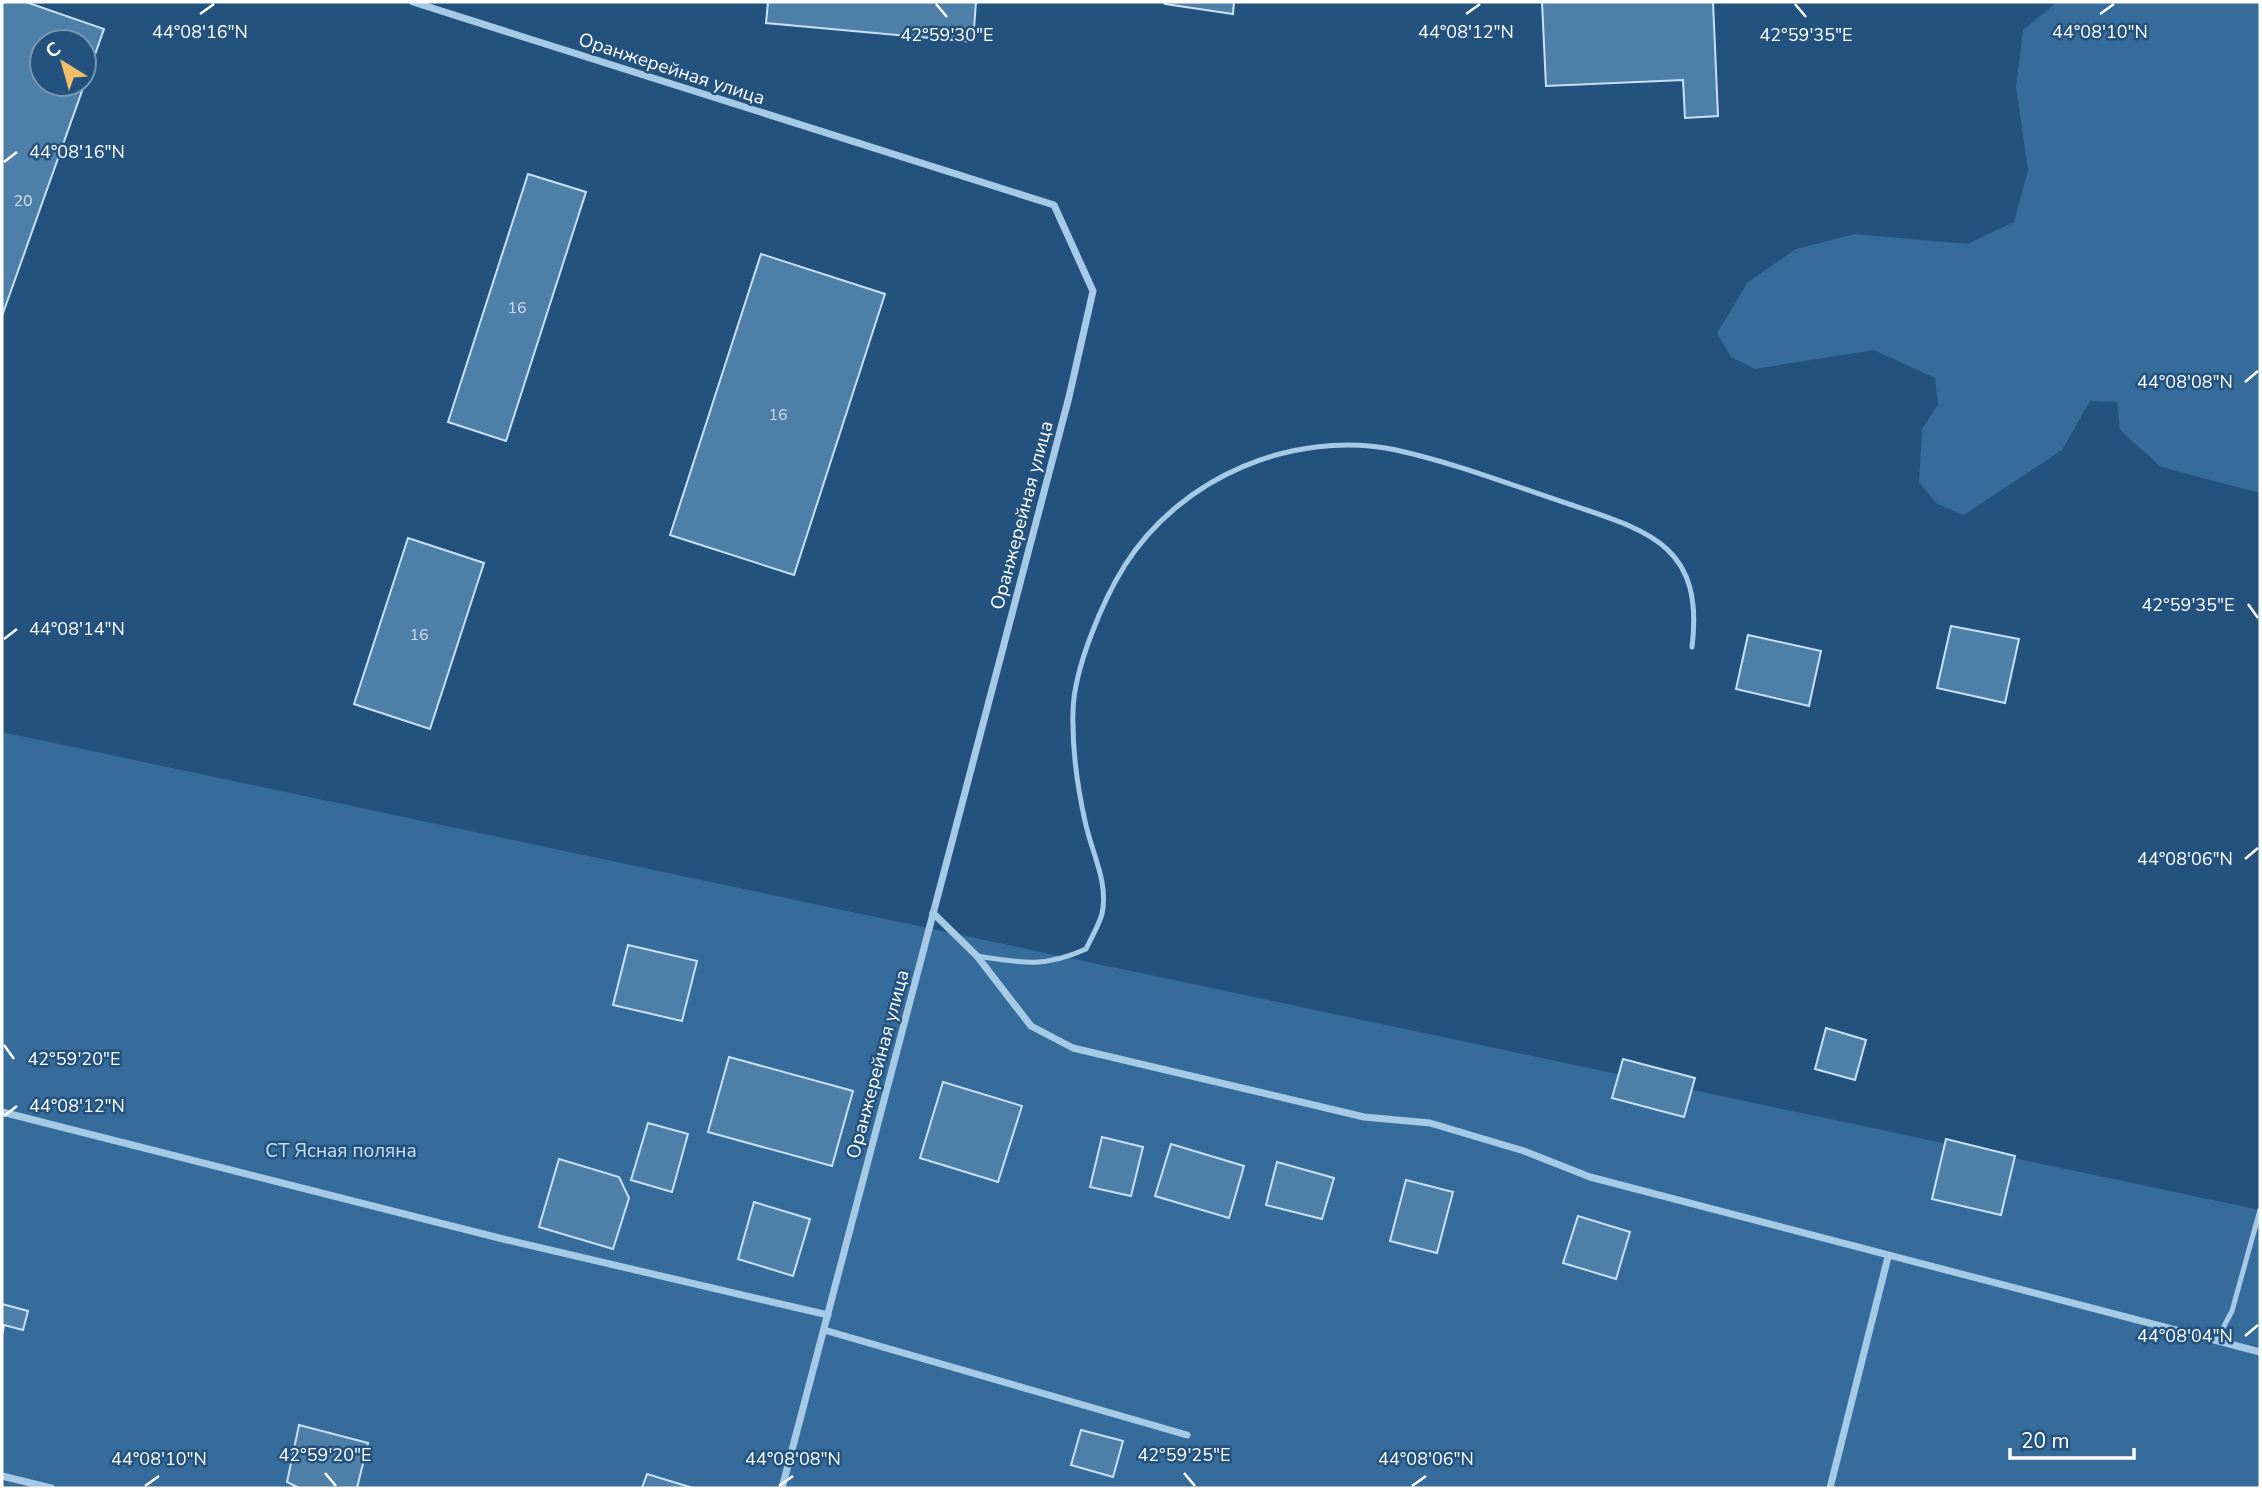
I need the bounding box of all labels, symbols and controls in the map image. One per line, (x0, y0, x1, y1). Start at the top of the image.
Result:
text: 44°08'16"N (152, 20, 248, 44)
text: 44°08'12"N (1418, 20, 1514, 44)
text: 44°08'10"N (2052, 20, 2148, 44)
text: 42°59'30"E (901, 23, 994, 47)
text: 42°59'35"E (1760, 23, 1853, 47)
street label: Оранжерейная улица (575, 27, 768, 111)
north arrow (28, 28, 98, 98)
text: С (40, 36, 66, 64)
text: 44°08'16"N (29, 140, 125, 164)
house number: 20 (13, 190, 33, 212)
house number: 16 (507, 297, 527, 319)
text: 44°08'08"N (2137, 370, 2233, 394)
house number: 16 (768, 404, 788, 426)
street label: Оранжерейная улица (984, 418, 1060, 613)
text: 42°59'35"E (2142, 593, 2235, 617)
text: 44°08'14"N (29, 617, 125, 641)
house number: 16 (409, 624, 429, 646)
text: 44°08'06"N (2137, 847, 2233, 871)
street label: Оранжерейная улица (840, 967, 916, 1162)
text: 42°59'20"E (28, 1047, 121, 1071)
text: 44°08'12"N (29, 1094, 125, 1118)
park label: СТ Ясная поляна (265, 1138, 417, 1164)
text: 44°08'04"N (2137, 1324, 2233, 1348)
scale bar (2010, 1416, 2134, 1460)
text: 20 m (2021, 1427, 2070, 1455)
text: 42°59'20"E (279, 1443, 372, 1467)
text: 42°59'25"E (1138, 1443, 1231, 1467)
text: 44°08'10"N (111, 1447, 207, 1471)
text: 44°08'08"N (745, 1447, 841, 1471)
text: 44°08'06"N (1378, 1447, 1474, 1471)

